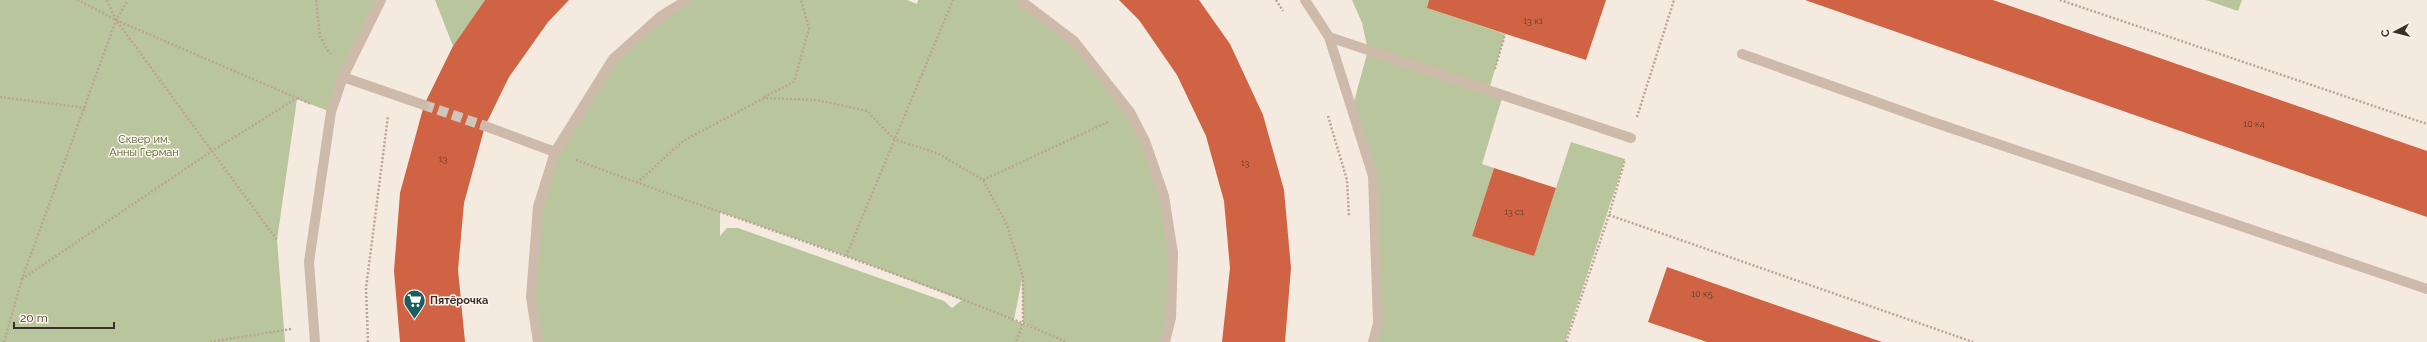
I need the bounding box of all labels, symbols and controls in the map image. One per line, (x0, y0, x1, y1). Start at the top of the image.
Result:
north arrow (2375, 12, 2415, 52)
house number: 13 к1 (1523, 16, 1543, 26)
text: С (2379, 28, 2392, 38)
house number: 10 к4 (2243, 119, 2265, 129)
park label: Сквер им. Анны Герман (109, 133, 179, 159)
house number: 13 (439, 154, 448, 164)
house number: 13 (1241, 158, 1250, 168)
house number: 13 с1 (1504, 207, 1524, 217)
supermarket icon: Пятёрочка (401, 287, 427, 320)
house number: 10 к5 (1691, 289, 1713, 299)
place label: Пятёрочка (430, 294, 488, 307)
scale bar (14, 304, 114, 330)
text: 20 m (20, 311, 48, 325)

